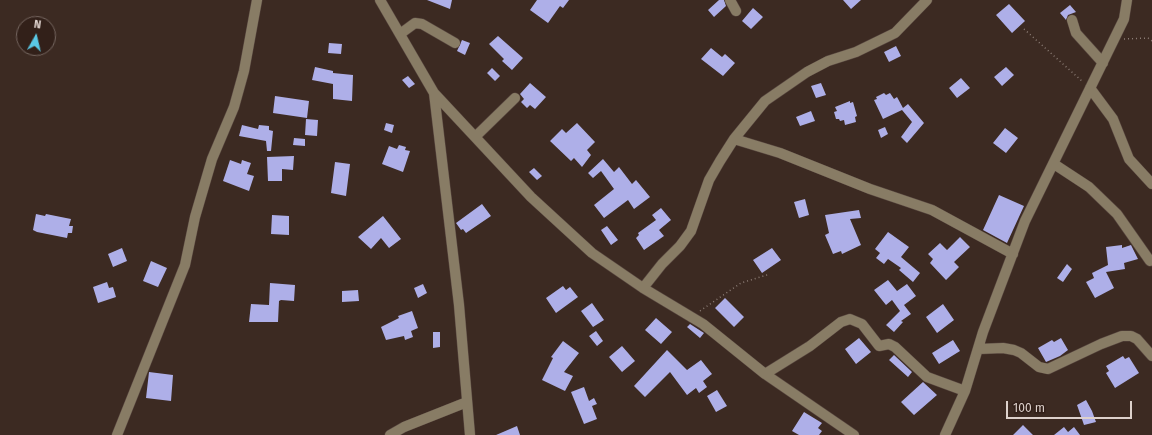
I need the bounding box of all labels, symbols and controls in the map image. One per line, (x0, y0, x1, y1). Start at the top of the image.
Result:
north arrow (16, 16, 56, 56)
text: N (33, 18, 42, 32)
scale bar (1008, 393, 1134, 419)
text: 100 m (1013, 401, 1045, 415)

